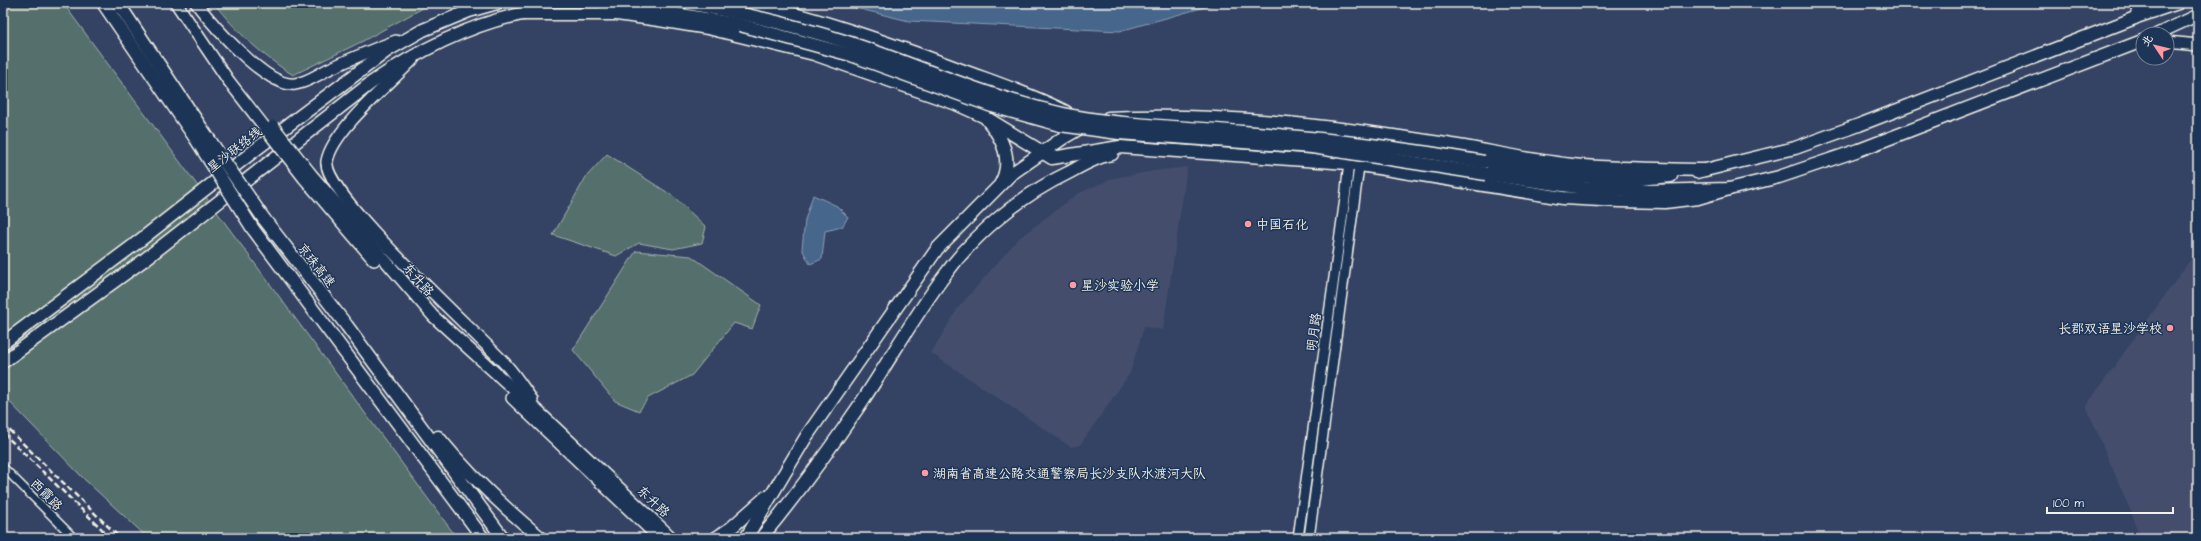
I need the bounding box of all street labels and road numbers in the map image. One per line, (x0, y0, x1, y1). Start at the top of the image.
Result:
street label: 星沙联络线 (203, 123, 266, 177)
street label: 京珠高速 (293, 240, 339, 292)
street label: 东升路 (399, 259, 438, 300)
street label: 明月路 (1302, 312, 1326, 353)
street label: 西霞路 (26, 475, 66, 515)
street label: 东升路 (633, 482, 674, 522)

